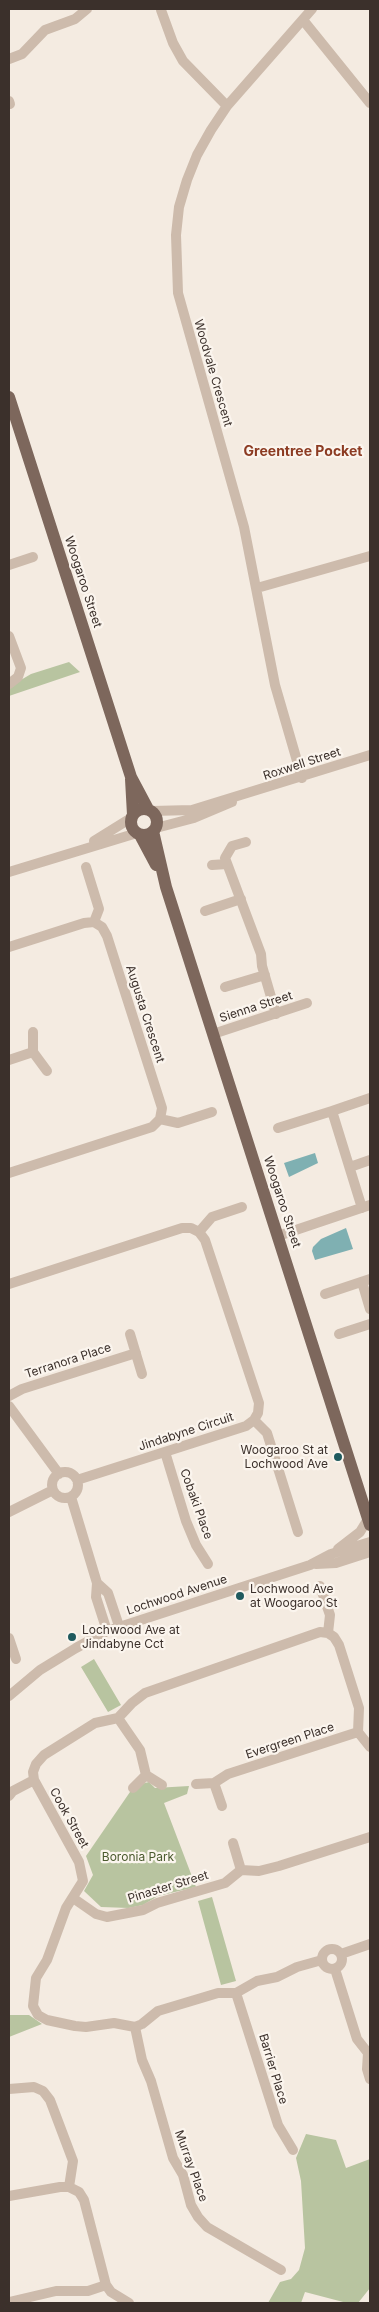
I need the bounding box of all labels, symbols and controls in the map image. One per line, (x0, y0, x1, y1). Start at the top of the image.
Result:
street label: Woodvale Crescent (191, 318, 235, 428)
district label: Greentree Pocket (244, 444, 362, 460)
street label: Woogaroo Street (61, 534, 105, 630)
street label: Roxwell Street (261, 745, 343, 783)
street label: Augusta Crescent (122, 963, 168, 1065)
street label: Sienna Street (218, 988, 294, 1026)
street label: Woogaroo Street (260, 1154, 304, 1250)
street label: Terranora Place (23, 1340, 113, 1382)
street label: Jindabyne Circuit (137, 1410, 235, 1454)
place label: Woogaroo St at Lochwood Ave (241, 1443, 328, 1471)
marker: Woogaroo St at Lochwood Ave (332, 1451, 344, 1463)
street label: Cobaki Place (177, 1467, 215, 1541)
street label: Lochwood Avenue (125, 1572, 229, 1618)
place label: Lochwood Ave at Woogaroo St (250, 1582, 337, 1610)
marker: Lochwood Ave at Woogaroo St (234, 1590, 246, 1602)
place label: Lochwood Ave at Jindabyne Cct (82, 1623, 180, 1651)
marker: Lochwood Ave at Jindabyne Cct (66, 1631, 78, 1643)
street label: Evergreen Place (244, 1720, 336, 1762)
street label: Cook Street (46, 1785, 92, 1851)
park label: Boronia Park (102, 1850, 174, 1864)
street label: Pinaster Street (126, 1868, 210, 1906)
street label: Barrier Place (255, 2032, 291, 2106)
street label: Murray Place (171, 2128, 211, 2204)

